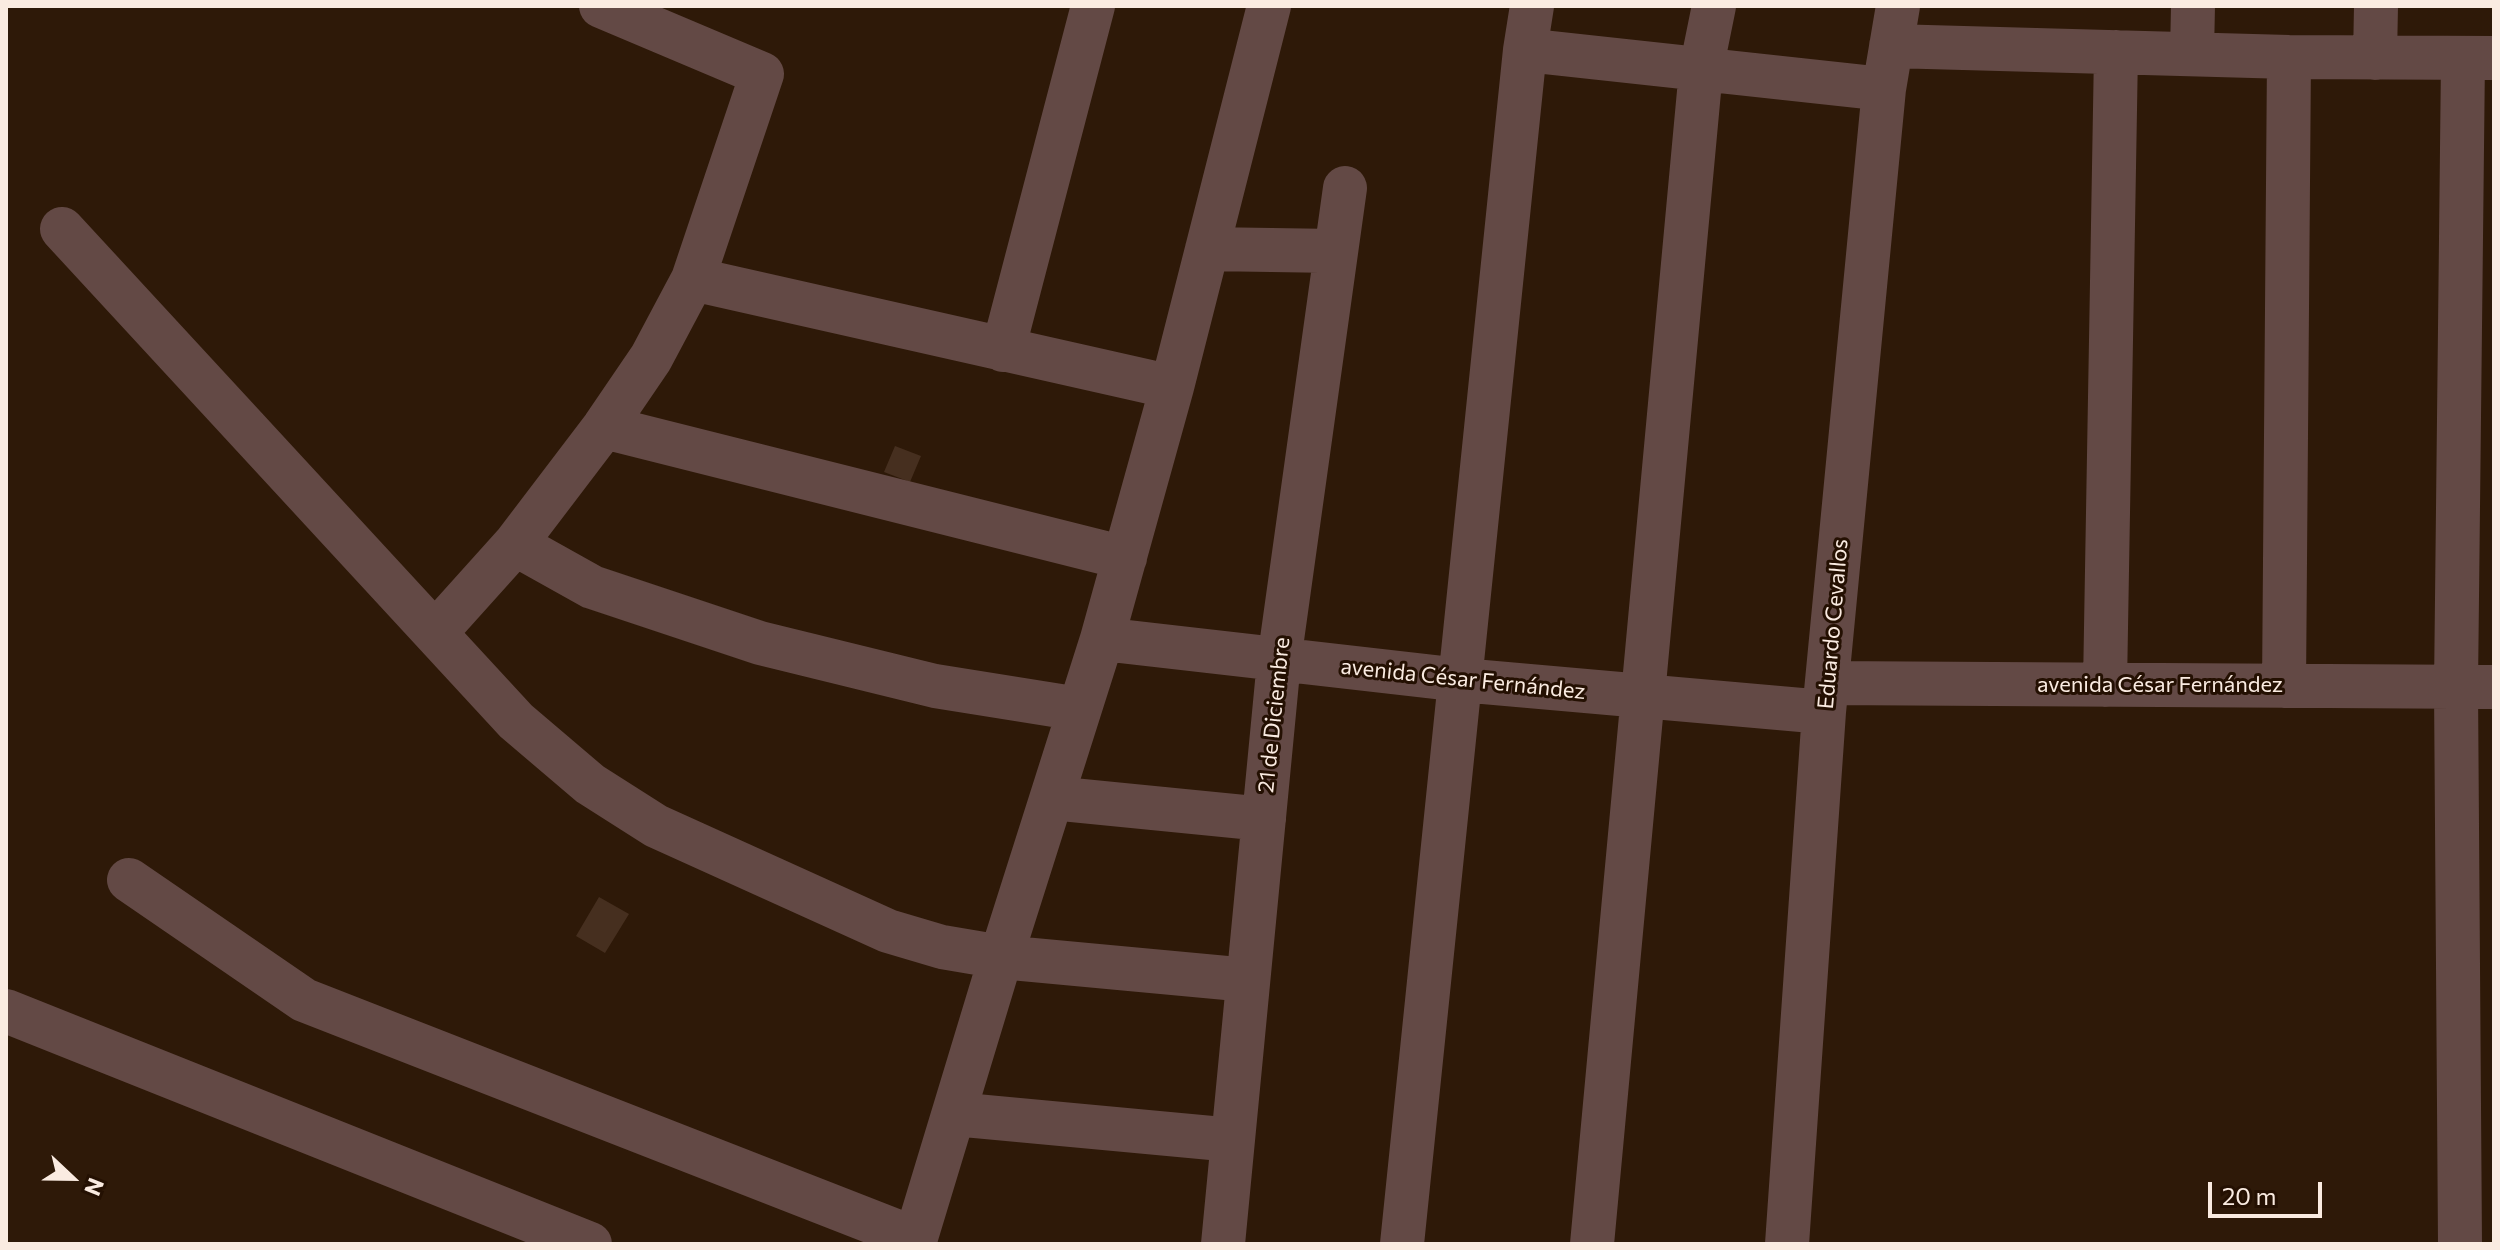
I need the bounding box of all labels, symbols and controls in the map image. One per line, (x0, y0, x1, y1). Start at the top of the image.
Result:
street label: Eduardo Cevallos (1812, 538, 1854, 710)
street label: 21 de Diciembre (1253, 636, 1295, 794)
street label: avenida César Fernández (1339, 653, 1587, 705)
street label: avenida César Fernández (2037, 672, 2283, 698)
north arrow (32, 1138, 112, 1218)
scale bar (2212, 1166, 2326, 1216)
text: N (79, 1174, 110, 1200)
text: 20 m (2222, 1181, 2276, 1210)

